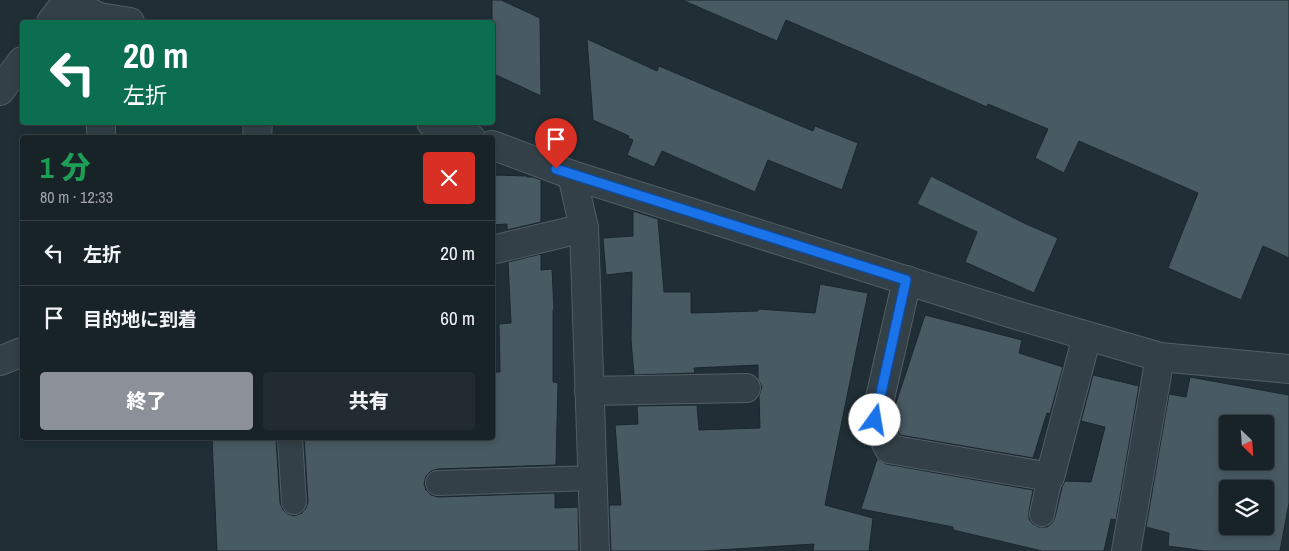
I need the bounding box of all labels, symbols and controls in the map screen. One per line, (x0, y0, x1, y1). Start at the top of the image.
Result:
text: 20 m (123, 32, 188, 79)
icon: left (40, 40, 105, 105)
text: 左折 (123, 80, 167, 110)
pin (535, 118, 577, 169)
icon: arrive (542, 125, 570, 153)
text: 1 分 (40, 147, 91, 187)
button: close (423, 152, 475, 204)
text: 80 m · 12:33 (40, 186, 113, 208)
icon: left (40, 239, 68, 267)
text: 20 m (440, 240, 475, 266)
text: 左折 (83, 241, 121, 267)
icon: arrive (40, 304, 68, 332)
text: 60 m (440, 305, 475, 331)
text: 目的地に到着 (83, 306, 197, 332)
button: 終了 (40, 372, 253, 430)
button: 共有 (263, 372, 475, 430)
position arrow (848, 393, 900, 445)
north arrow (1219, 415, 1274, 470)
map controls (1219, 415, 1274, 535)
button: layers (1219, 480, 1274, 535)

